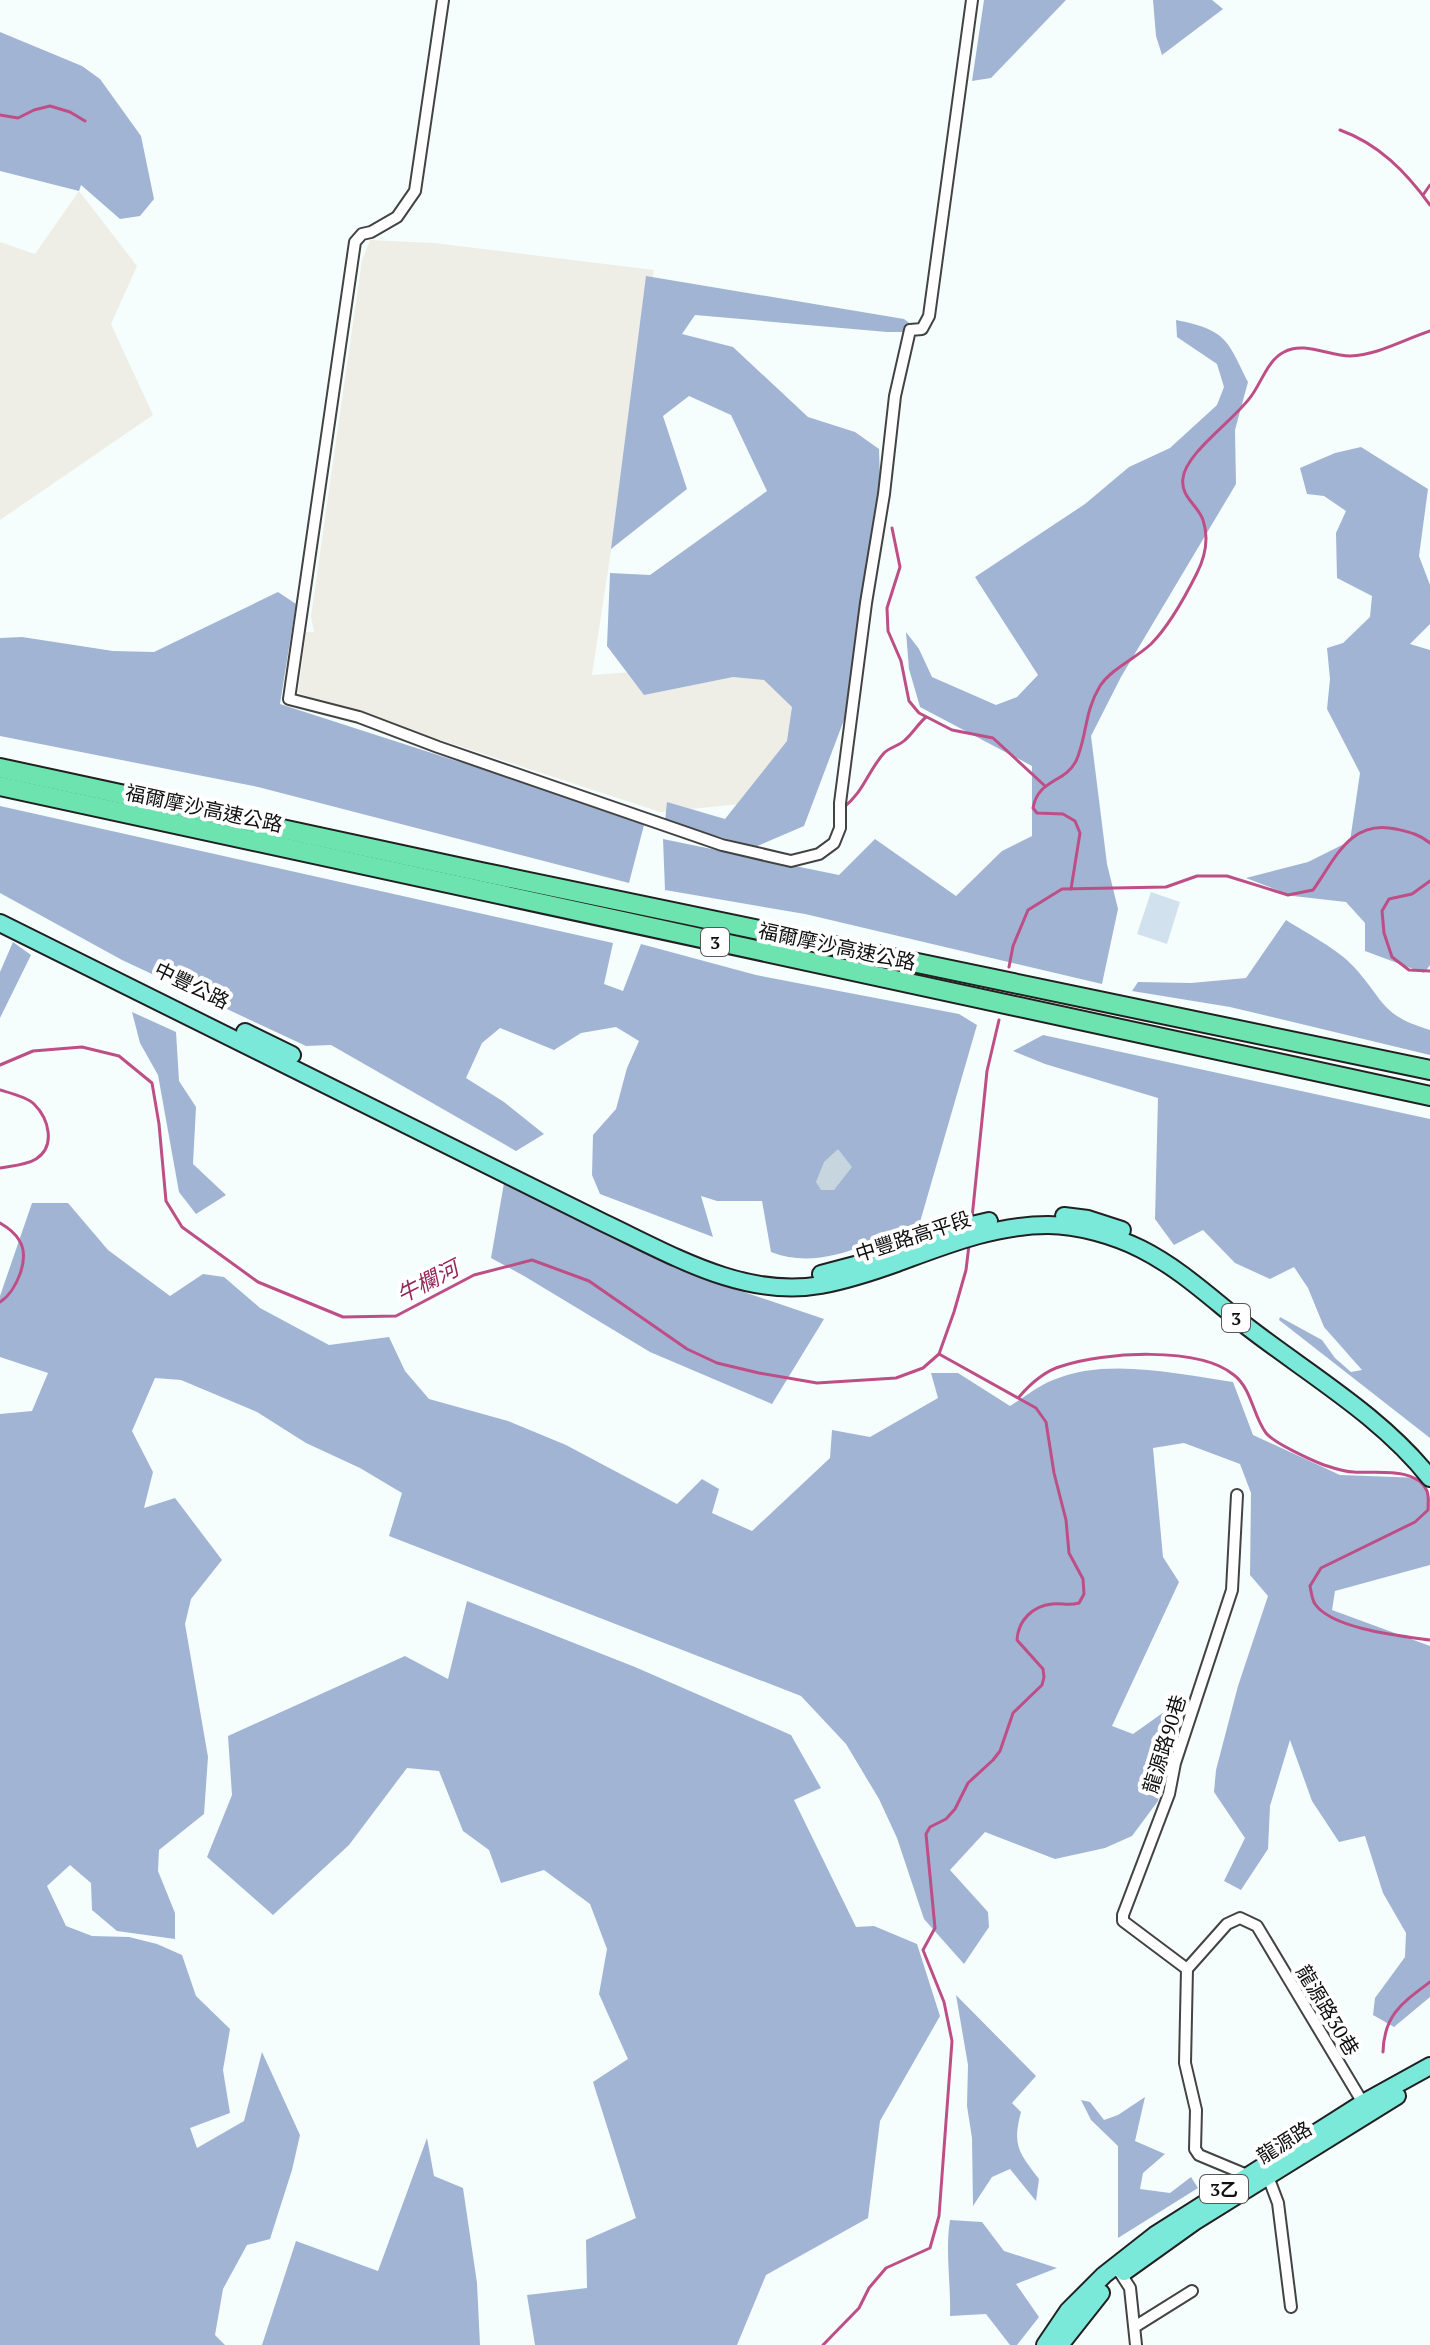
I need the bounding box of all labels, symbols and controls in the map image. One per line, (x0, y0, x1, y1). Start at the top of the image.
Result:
street label: 福爾摩沙高速公路 (123, 778, 285, 838)
street label: 福爾摩沙高速公路 (756, 916, 918, 976)
road number: 3 (701, 928, 729, 956)
street label: 中豐公路 (150, 955, 234, 1015)
street label: 中豐路高平段 (852, 1205, 974, 1267)
water label: 牛欄河 (391, 1251, 467, 1309)
road number: 3 (1222, 1304, 1250, 1332)
street label: 龍源路90巷 (1136, 1692, 1192, 1796)
street label: 龍源路30巷 (1290, 1960, 1366, 2060)
street label: 龍源路 (1251, 2115, 1317, 2169)
road number: 3乙 (1200, 2175, 1248, 2203)

